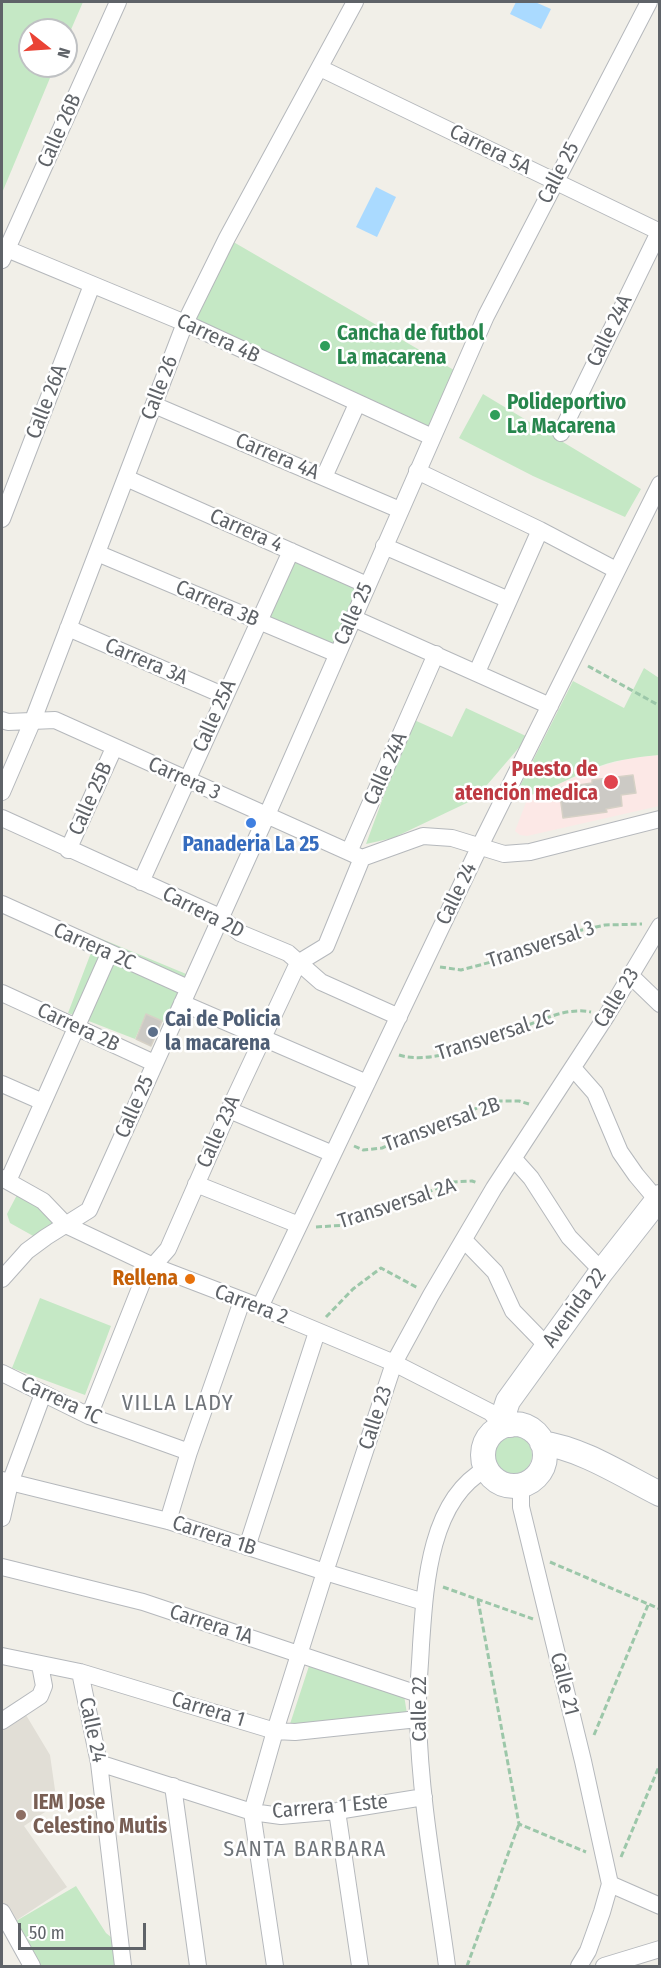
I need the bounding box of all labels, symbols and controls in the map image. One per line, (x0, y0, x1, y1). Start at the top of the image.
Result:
north arrow (18, 18, 78, 78)
text: N (53, 45, 74, 60)
street label: Calle 26B (33, 90, 87, 172)
street label: Carrera 5A (445, 119, 535, 181)
street label: Calle 25 (533, 138, 585, 208)
street label: Calle 24A (582, 291, 638, 371)
street label: Carrera 4B (172, 309, 264, 369)
place label: Cancha de futbol La macarena (337, 321, 484, 371)
marker: Cancha de futbol La macarena (318, 339, 332, 353)
street label: Calle 26 (136, 352, 184, 424)
street label: Calle 26A (21, 361, 73, 443)
place label: Polideportivo La Macarena (507, 390, 626, 440)
marker: Polideportivo La Macarena (488, 408, 502, 422)
street label: Carrera 4A (231, 428, 323, 486)
street label: Carrera 4 (206, 504, 286, 558)
street label: Carrera 3B (172, 575, 262, 633)
street label: Calle 25 (329, 579, 379, 649)
street label: Carrera 3A (101, 633, 191, 691)
street label: Calle 25A (188, 676, 242, 756)
street label: Calle 24A (359, 729, 413, 809)
street label: Carrera 3 (144, 752, 224, 806)
place label: Puesto de atención medica (455, 757, 598, 807)
street label: Calle 25B (64, 759, 118, 839)
marker: Puesto de atención medica (602, 773, 620, 791)
marker: Panaderia La 25 (244, 816, 258, 830)
place label: Panaderia La 25 (183, 832, 319, 858)
street label: Calle 24 (431, 859, 483, 929)
street label: Carrera 2D (158, 882, 248, 944)
street label: Transversal 3 (484, 916, 598, 974)
street label: Carrera 2C (49, 918, 139, 976)
street label: Calle 23 (589, 964, 645, 1032)
street label: Carrera 2B (33, 998, 123, 1058)
street label: Transversal 2C (433, 1005, 557, 1067)
place label: Cai de Policia la macarena (165, 1007, 281, 1057)
marker: Cai de Policia la macarena (146, 1025, 160, 1039)
street label: Calle 25 (110, 1072, 160, 1142)
street label: Calle 23A (192, 1092, 246, 1172)
street label: Transversal 2B (380, 1092, 504, 1158)
street label: Transversal 2A (335, 1173, 459, 1235)
street label: Avenida 22 (538, 1263, 612, 1353)
place label: Rellena (112, 1266, 178, 1292)
marker: Rellena (183, 1272, 197, 1286)
street label: Carrera 2 (211, 1280, 291, 1330)
street label: Carrera 1C (17, 1371, 105, 1431)
street label: Calle 23 (354, 1383, 398, 1453)
district label: VILLA LADY (122, 1391, 234, 1417)
street label: Carrera 1B (169, 1511, 259, 1561)
street label: Carrera 1A (166, 1600, 256, 1650)
street label: Calle 21 (544, 1650, 584, 1718)
street label: Calle 22 (407, 1676, 433, 1742)
street label: Carrera 1 (168, 1687, 248, 1733)
street label: Calle 24 (73, 1695, 111, 1765)
street label: Carrera 1 Este (271, 1789, 389, 1825)
place label: IEM Jose Celestino Mutis (33, 1790, 167, 1840)
marker: IEM Jose Celestino Mutis (14, 1808, 28, 1822)
district label: SANTA BARBARA (223, 1837, 387, 1863)
scale bar (21, 1911, 148, 1949)
text: 50 m (29, 1922, 65, 1944)

